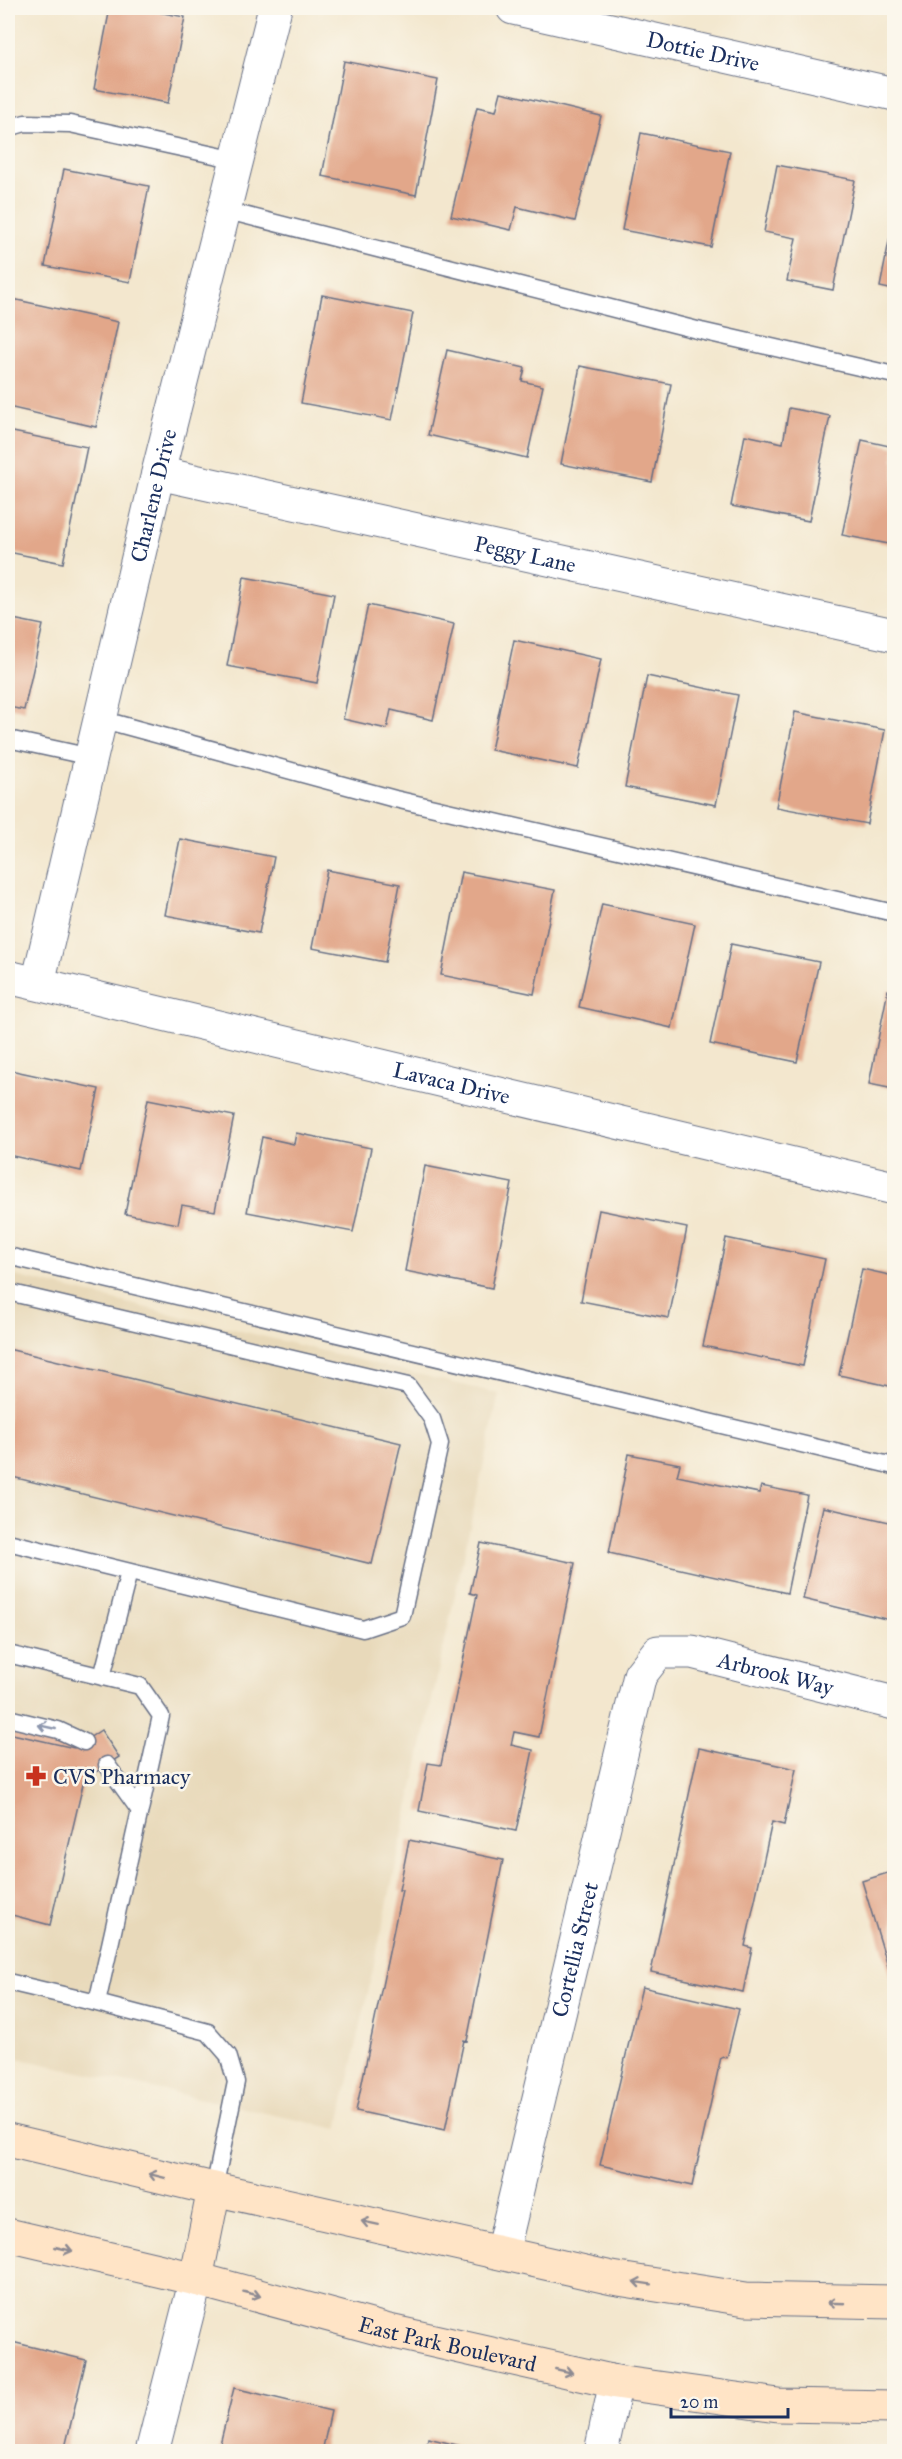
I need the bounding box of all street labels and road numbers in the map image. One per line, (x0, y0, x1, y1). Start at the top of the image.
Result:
street label: Dottie Drive (644, 25, 762, 77)
street label: Charlene Drive (124, 426, 182, 565)
street label: Peggy Lane (472, 530, 579, 578)
street label: Lavaca Drive (390, 1056, 513, 1110)
street label: Arbrook Way (714, 1645, 837, 1701)
street label: Cortellia Street (545, 1879, 604, 2020)
street label: East Park Boulevard (356, 2310, 539, 2377)

